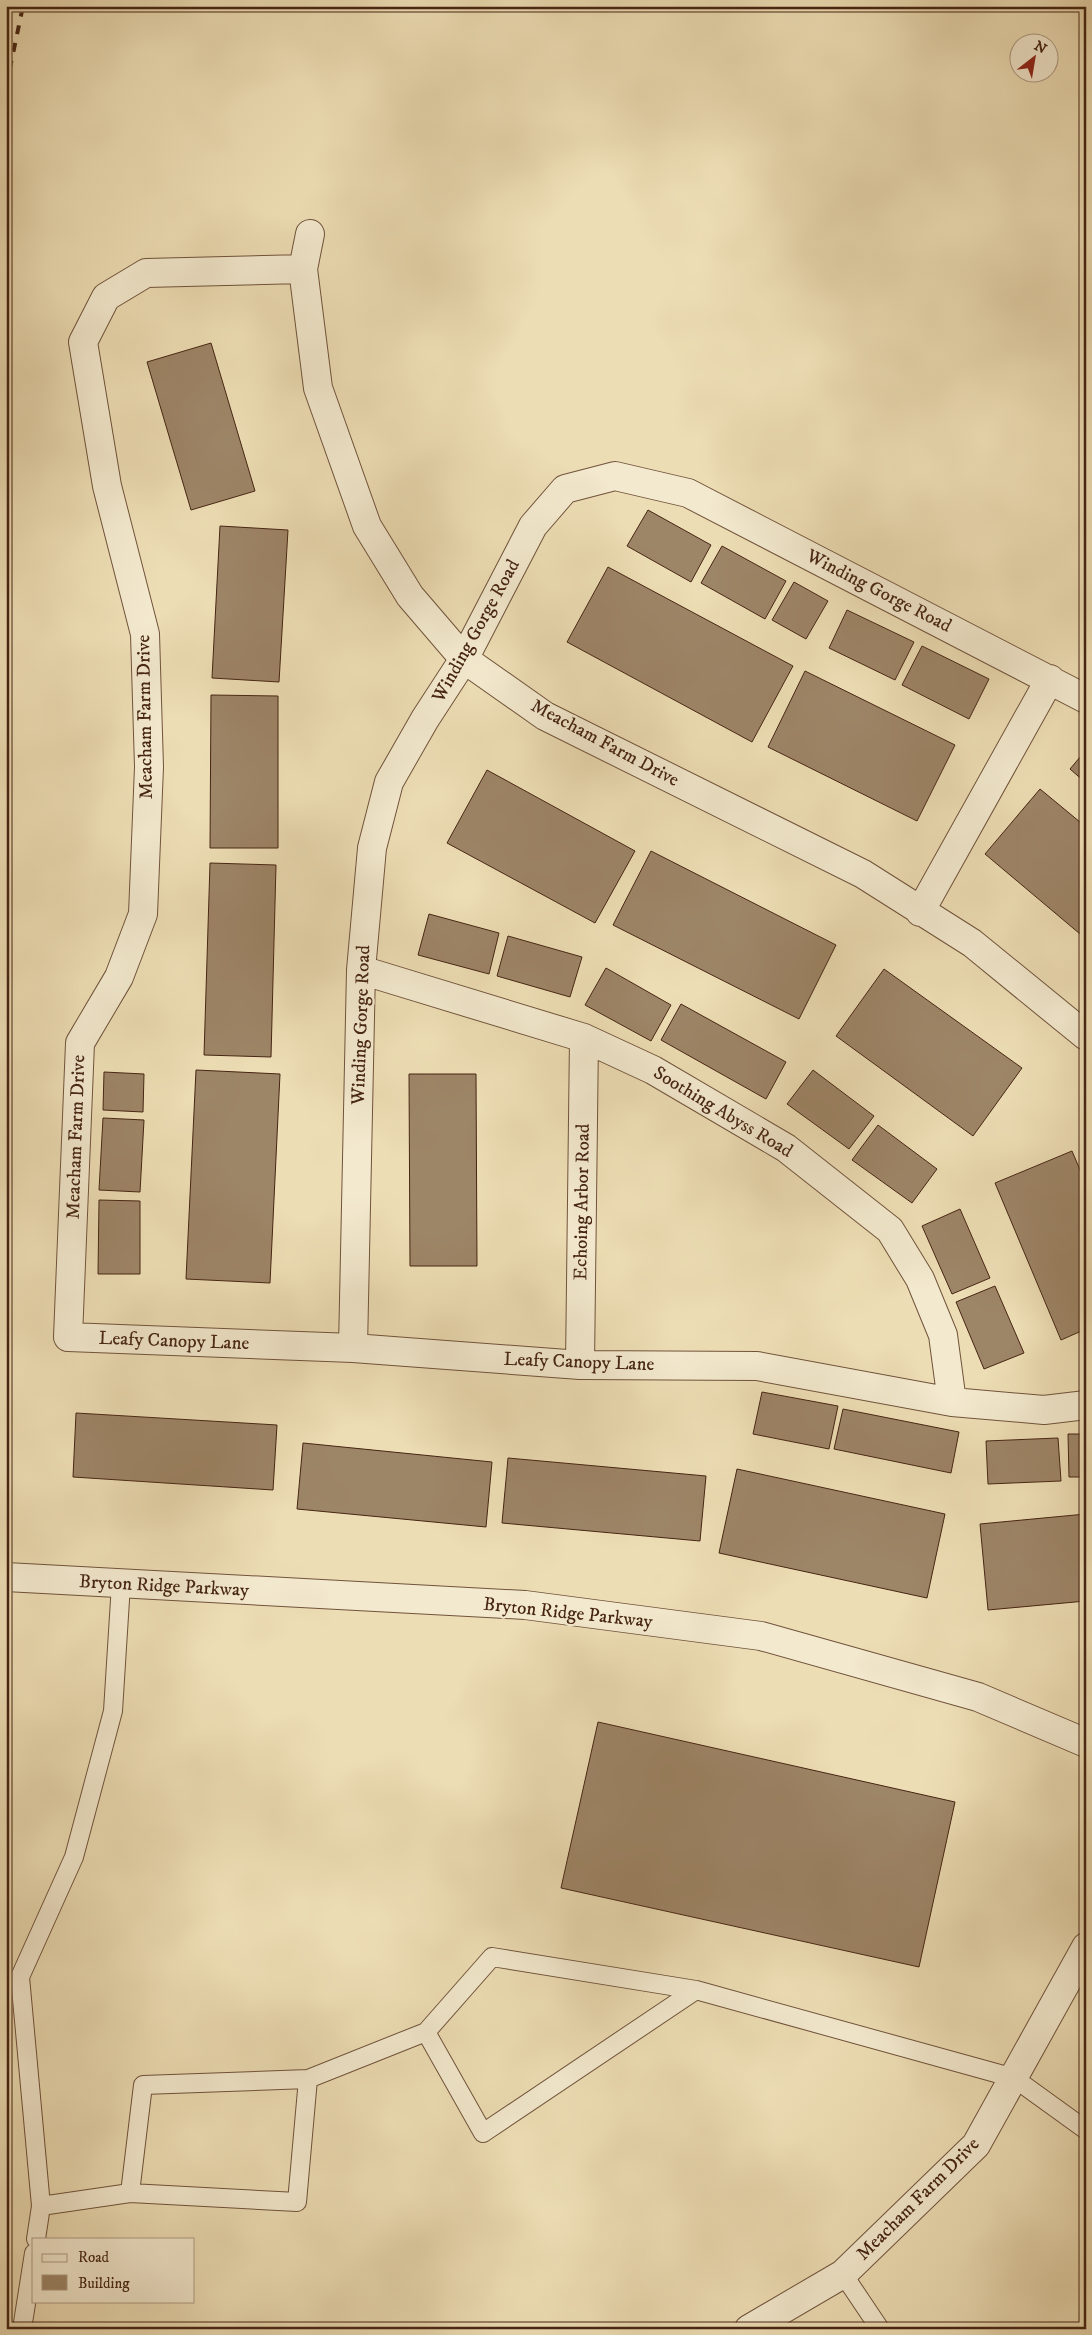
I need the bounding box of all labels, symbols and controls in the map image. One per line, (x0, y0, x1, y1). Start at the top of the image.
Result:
north arrow (1010, 32, 1060, 82)
text: N (1031, 37, 1050, 59)
street label: Winding Gorge Road (802, 544, 956, 638)
street label: Winding Gorge Road (427, 555, 525, 707)
street label: Meacham Farm Drive (132, 634, 158, 799)
street label: Meacham Farm Drive (527, 694, 683, 792)
street label: Winding Gorge Road (347, 944, 375, 1106)
street label: Meacham Farm Drive (62, 1054, 90, 1220)
street label: Soothing Abyss Road (649, 1061, 797, 1163)
street label: Echoing Arbor Road (569, 1123, 595, 1281)
street label: Leafy Canopy Lane (98, 1327, 250, 1355)
street label: Leafy Canopy Lane (503, 1348, 655, 1376)
street label: Bryton Ridge Parkway (78, 1570, 251, 1602)
street label: Bryton Ridge Parkway (482, 1593, 655, 1633)
street label: Meacham Farm Drive (852, 2133, 984, 2265)
legend (32, 2238, 195, 2302)
text: Road (78, 2248, 110, 2267)
text: Building (78, 2274, 130, 2293)

